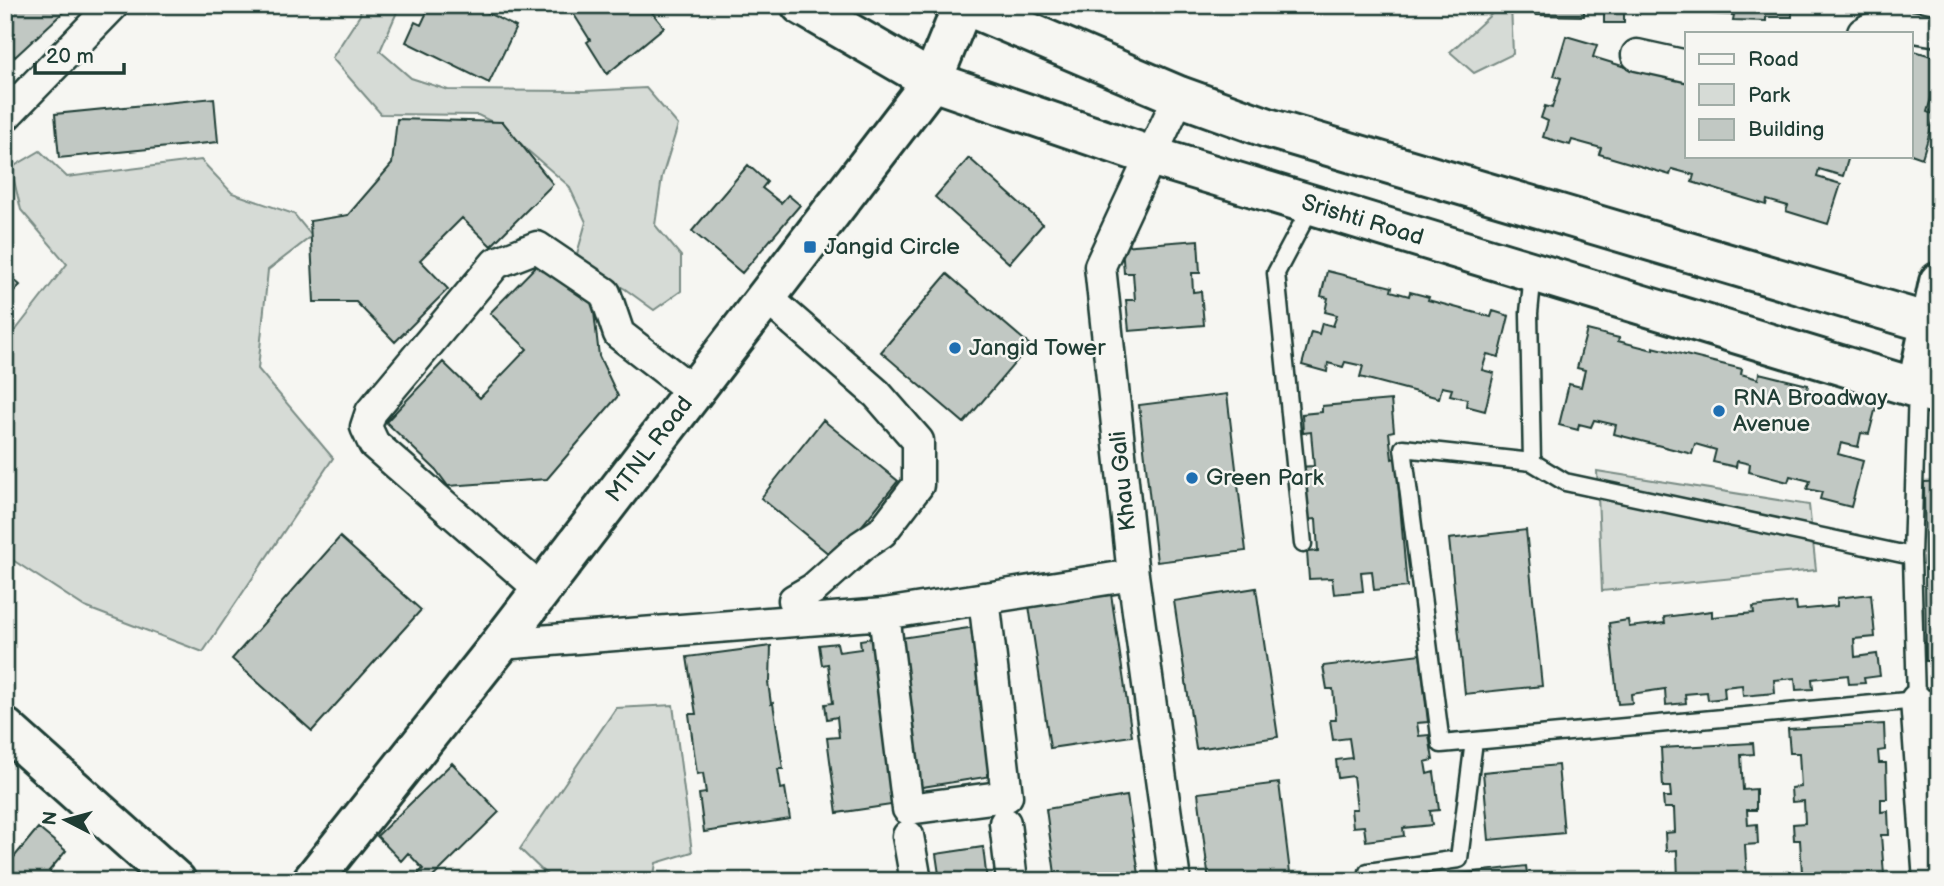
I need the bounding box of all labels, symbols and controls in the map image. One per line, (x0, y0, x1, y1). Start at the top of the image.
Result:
scale bar (35, 32, 124, 76)
legend (1685, 32, 1912, 158)
text: 20 m (46, 44, 94, 69)
text: Road (1748, 47, 1799, 72)
text: Park (1748, 83, 1791, 108)
text: Building (1748, 117, 1824, 142)
street label: Srishti Road (1298, 188, 1427, 252)
place label: Jangid Circle (824, 233, 960, 261)
marker: Jangid Circle (802, 239, 818, 255)
place label: Jangid Tower (969, 334, 1106, 362)
marker: Jangid Tower (947, 340, 963, 356)
place label: RNA Broadway Avenue (1733, 384, 1888, 438)
street label: MTNL Road (600, 391, 699, 508)
marker: RNA Broadway Avenue (1711, 403, 1727, 419)
street label: Khau Gali (1104, 430, 1142, 532)
place label: Green Park (1206, 464, 1324, 492)
marker: Green Park (1184, 470, 1200, 486)
north arrow (32, 784, 102, 854)
text: N (38, 810, 63, 827)

